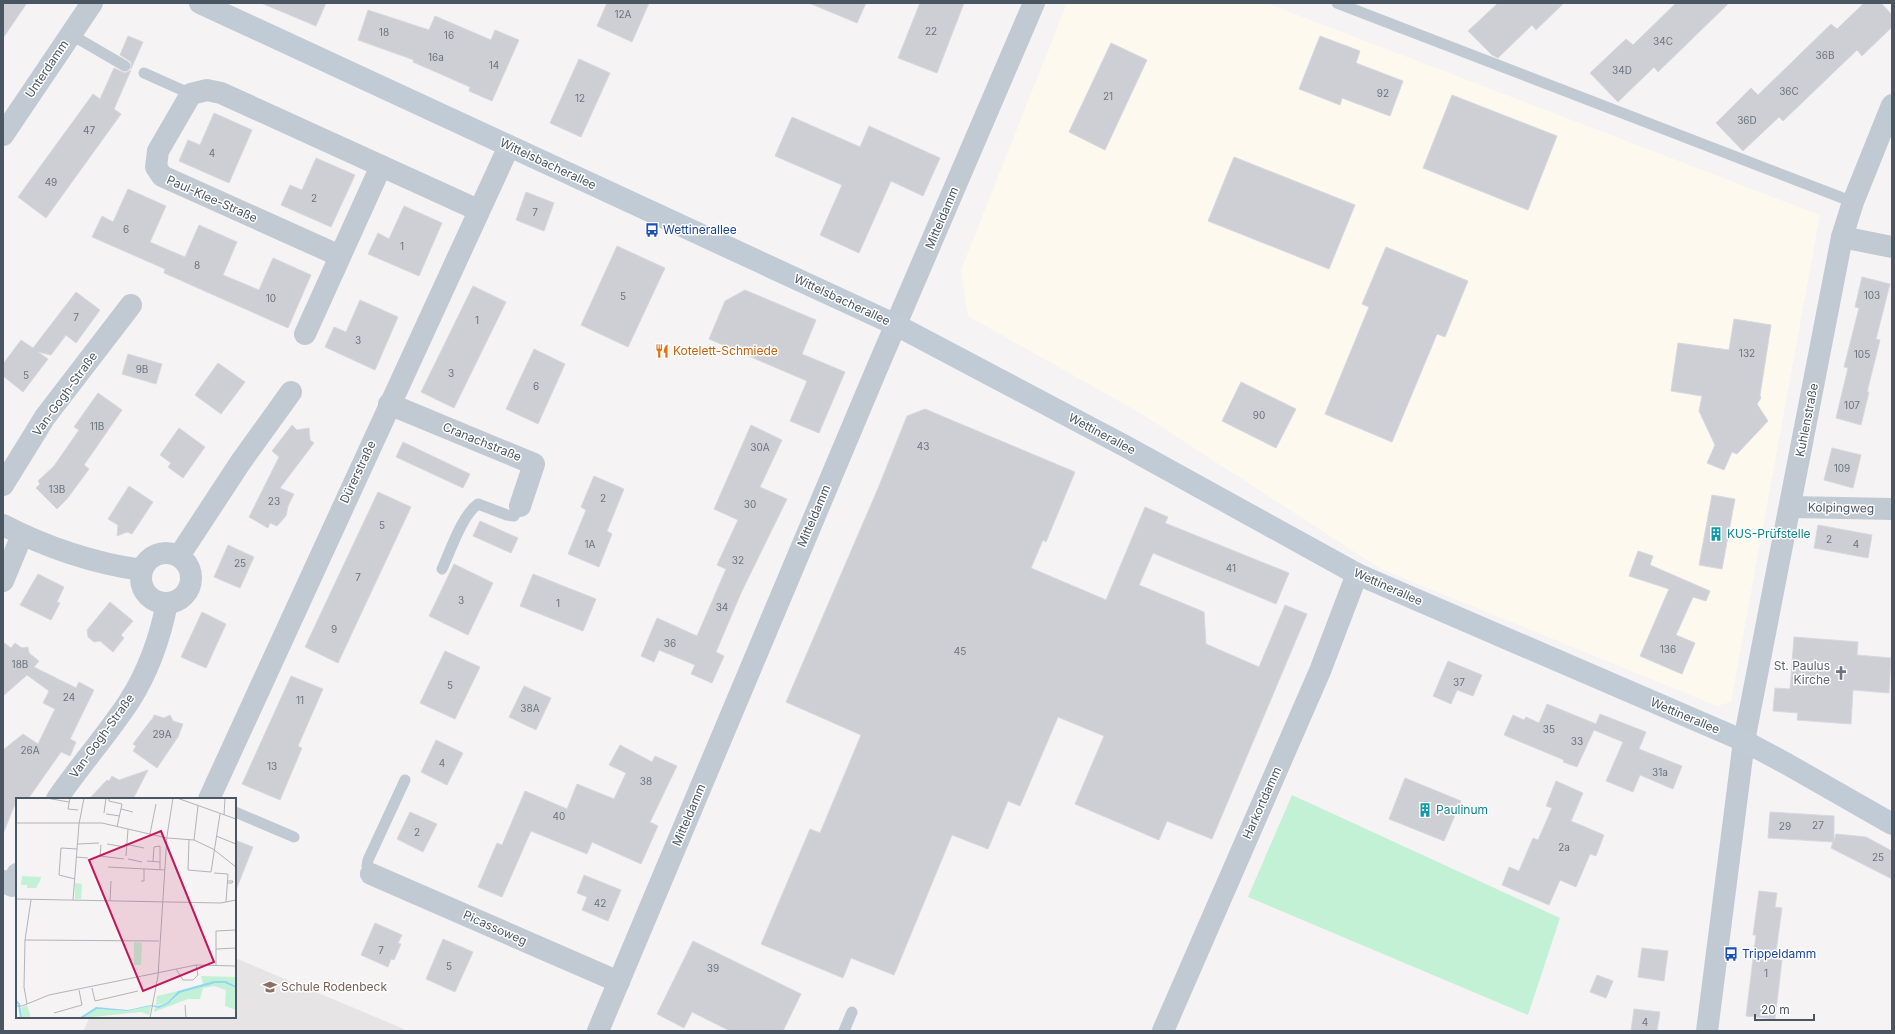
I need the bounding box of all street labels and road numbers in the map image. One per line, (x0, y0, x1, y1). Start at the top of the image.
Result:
street label: Unterdamm (22, 37, 71, 100)
street label: Wittelsbacherallee (498, 135, 599, 192)
street label: Paul-Klee-Straße (165, 172, 260, 225)
street label: Mitteldamm (922, 184, 961, 251)
street label: Wittelsbacherallee (792, 271, 893, 328)
street label: Van-Gogh-Straße (29, 349, 100, 439)
street label: Kuhlenstraße (1792, 382, 1821, 458)
street label: Wettinerallee (1066, 410, 1138, 458)
street label: Cranachstraße (441, 419, 524, 464)
street label: Dürerstraße (336, 438, 379, 506)
street label: Mitteldamm (794, 482, 833, 549)
street label: Kolpingweg (1808, 499, 1874, 516)
street label: Wettinerallee (1351, 565, 1425, 608)
street label: Van-Gogh-Straße (66, 691, 137, 781)
street label: Wettinerallee (1648, 694, 1722, 737)
street label: Harkortdamm (1239, 764, 1284, 841)
street label: Mitteldamm (669, 781, 708, 848)
street label: Picassoweg (461, 907, 529, 948)

